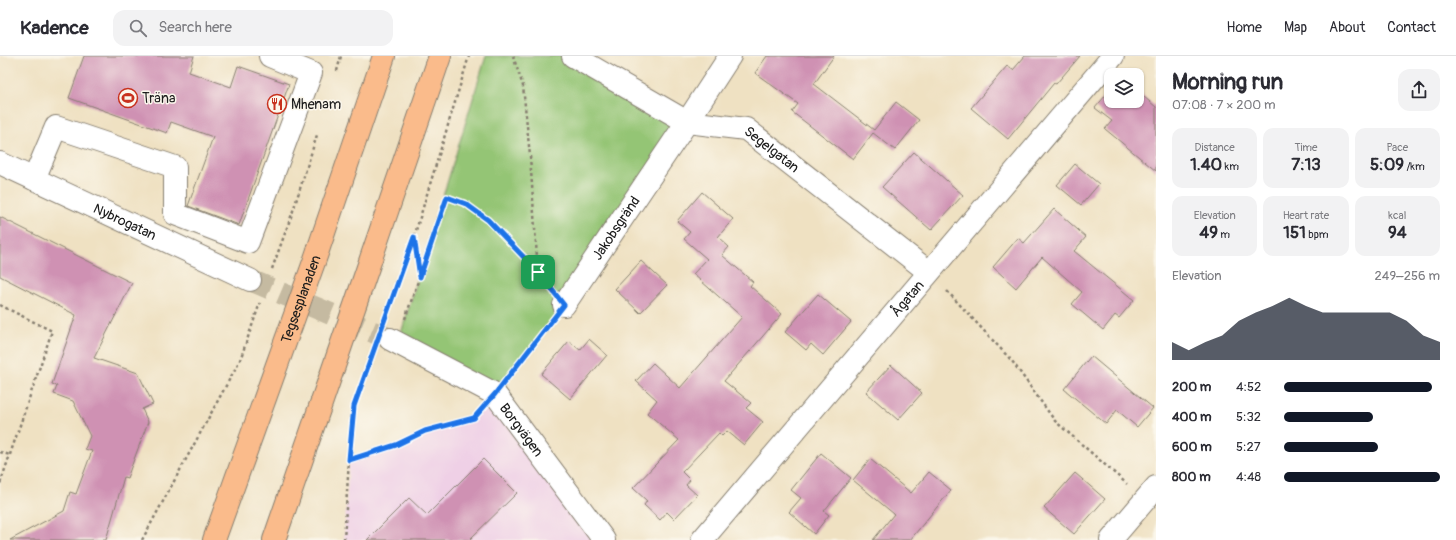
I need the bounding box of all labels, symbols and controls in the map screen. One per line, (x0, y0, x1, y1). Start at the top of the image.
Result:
search box (113, 10, 393, 46)
text: Kadence (20, 16, 89, 40)
icon: search (127, 17, 149, 39)
text: Search here (159, 18, 232, 37)
text: Home (1227, 19, 1262, 36)
text: Map (1284, 19, 1307, 36)
text: About (1329, 19, 1365, 36)
text: Contact (1387, 19, 1436, 36)
map controls (1104, 68, 1144, 108)
button: layers (1104, 68, 1144, 108)
text: Morning run (1172, 68, 1283, 96)
button: share (1398, 69, 1440, 111)
sports icon: Träna (117, 87, 139, 109)
place label: Träna (142, 90, 175, 107)
restaurant icon: Mhenam (266, 93, 288, 115)
place label: Mhenam (291, 96, 341, 113)
text: 07:08 · 7 × 200 m (1172, 97, 1276, 113)
street label: Segelgatan (741, 123, 803, 176)
text: Distance (1195, 141, 1235, 154)
text: Time (1294, 141, 1317, 154)
text: Pace (1386, 141, 1408, 154)
text: 1.40 (1190, 154, 1222, 175)
text: 7:13 (1291, 154, 1321, 175)
text: 5:09 (1370, 154, 1404, 175)
text: km (1222, 160, 1239, 173)
text: /km (1404, 160, 1425, 173)
street label: Jakobsgränd (589, 193, 644, 263)
street label: Nybrogatan (91, 200, 159, 244)
text: Elevation (1194, 209, 1236, 222)
text: Heart rate (1283, 209, 1329, 222)
text: kcal (1388, 209, 1406, 222)
text: 49 (1199, 222, 1218, 243)
text: 151 (1283, 222, 1306, 243)
text: 94 (1388, 222, 1407, 243)
text: m (1218, 228, 1230, 241)
text: bpm (1306, 228, 1329, 241)
street label: Tegsesplanaden (277, 253, 325, 346)
pin (521, 255, 555, 289)
icon: arrive (527, 261, 549, 283)
text: Elevation (1172, 268, 1222, 284)
text: 249–256 m (1375, 268, 1440, 284)
street label: Ågatan (886, 277, 928, 320)
text: 200 m (1172, 379, 1211, 395)
text: 4:52 (1236, 379, 1261, 395)
street label: Borgvägen (496, 400, 547, 460)
text: 400 m (1172, 409, 1212, 425)
text: 5:32 (1236, 409, 1261, 425)
text: 600 m (1172, 439, 1212, 455)
text: 5:27 (1236, 439, 1261, 455)
text: 800 m (1172, 469, 1211, 485)
text: 4:48 (1236, 469, 1261, 485)

